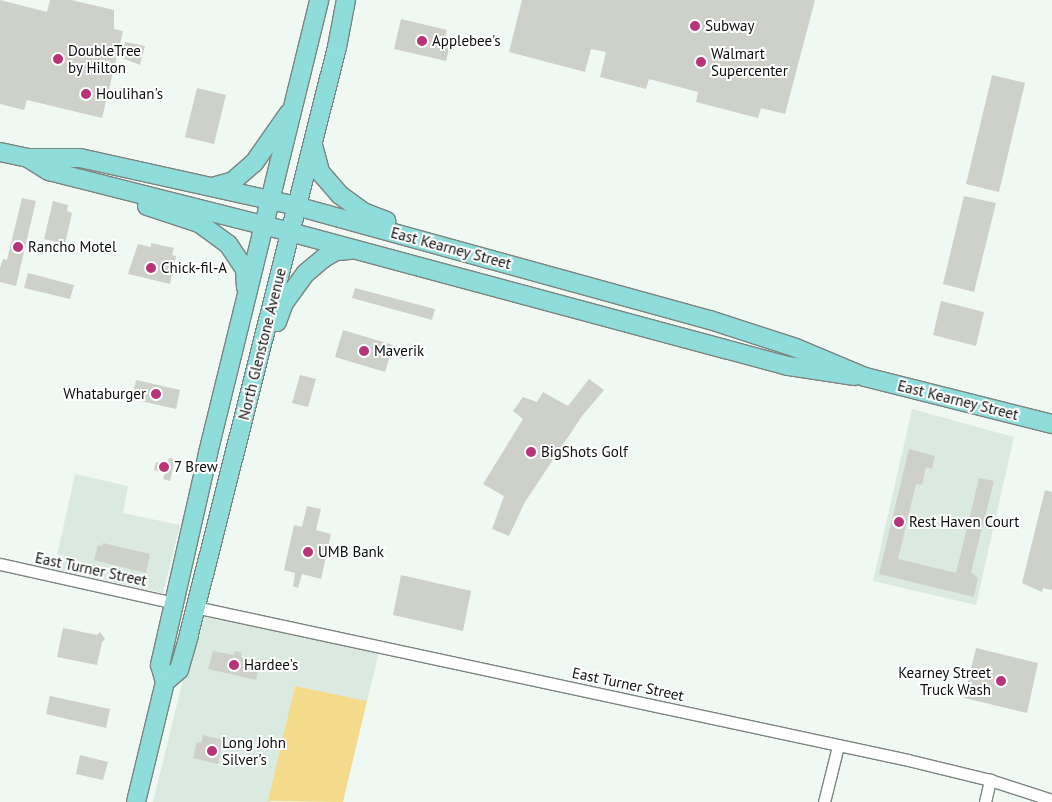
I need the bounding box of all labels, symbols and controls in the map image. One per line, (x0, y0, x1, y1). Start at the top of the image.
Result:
place label: Subway (705, 17, 754, 35)
marker: Subway (689, 20, 701, 32)
place label: Applebee's (432, 32, 501, 50)
marker: Applebee's (416, 35, 428, 47)
place label: DoubleTree by Hilton (68, 41, 141, 76)
place label: Walmart Supercenter (711, 44, 788, 79)
marker: DoubleTree by Hilton (52, 53, 64, 65)
marker: Walmart Supercenter (695, 56, 707, 68)
place label: Houlihan's (96, 85, 163, 103)
marker: Houlihan's (80, 88, 92, 100)
street label: East Kearney Street (389, 223, 513, 273)
place label: Rancho Motel (28, 238, 116, 256)
marker: Rancho Motel (12, 241, 24, 253)
place label: Chick-fil-A (161, 259, 227, 277)
marker: Chick-fil-A (145, 262, 157, 274)
street label: North Glenstone Avenue (234, 266, 290, 422)
place label: Maverik (374, 342, 424, 360)
marker: Maverik (358, 345, 370, 357)
street label: East Kearney Street (896, 376, 1020, 424)
place label: Whataburger (63, 385, 146, 403)
marker: Whataburger (150, 388, 162, 400)
place label: BigShots Golf (541, 443, 628, 461)
marker: BigShots Golf (525, 446, 537, 458)
place label: 7 Brew (174, 458, 219, 476)
marker: 7 Brew (158, 461, 170, 473)
place label: Rest Haven Court (909, 513, 1019, 531)
marker: Rest Haven Court (893, 516, 905, 528)
place label: UMB Bank (318, 543, 384, 561)
marker: UMB Bank (302, 546, 314, 558)
street label: East Turner Street (33, 548, 149, 590)
place label: Hardee's (244, 656, 298, 674)
marker: Hardee's (228, 659, 240, 671)
street label: East Turner Street (570, 663, 686, 705)
place label: Kearney Street Truck Wash (898, 663, 991, 698)
marker: Kearney Street Truck Wash (995, 675, 1007, 687)
place label: Long John Silver's (222, 733, 286, 768)
marker: Long John Silver's (206, 745, 218, 757)

